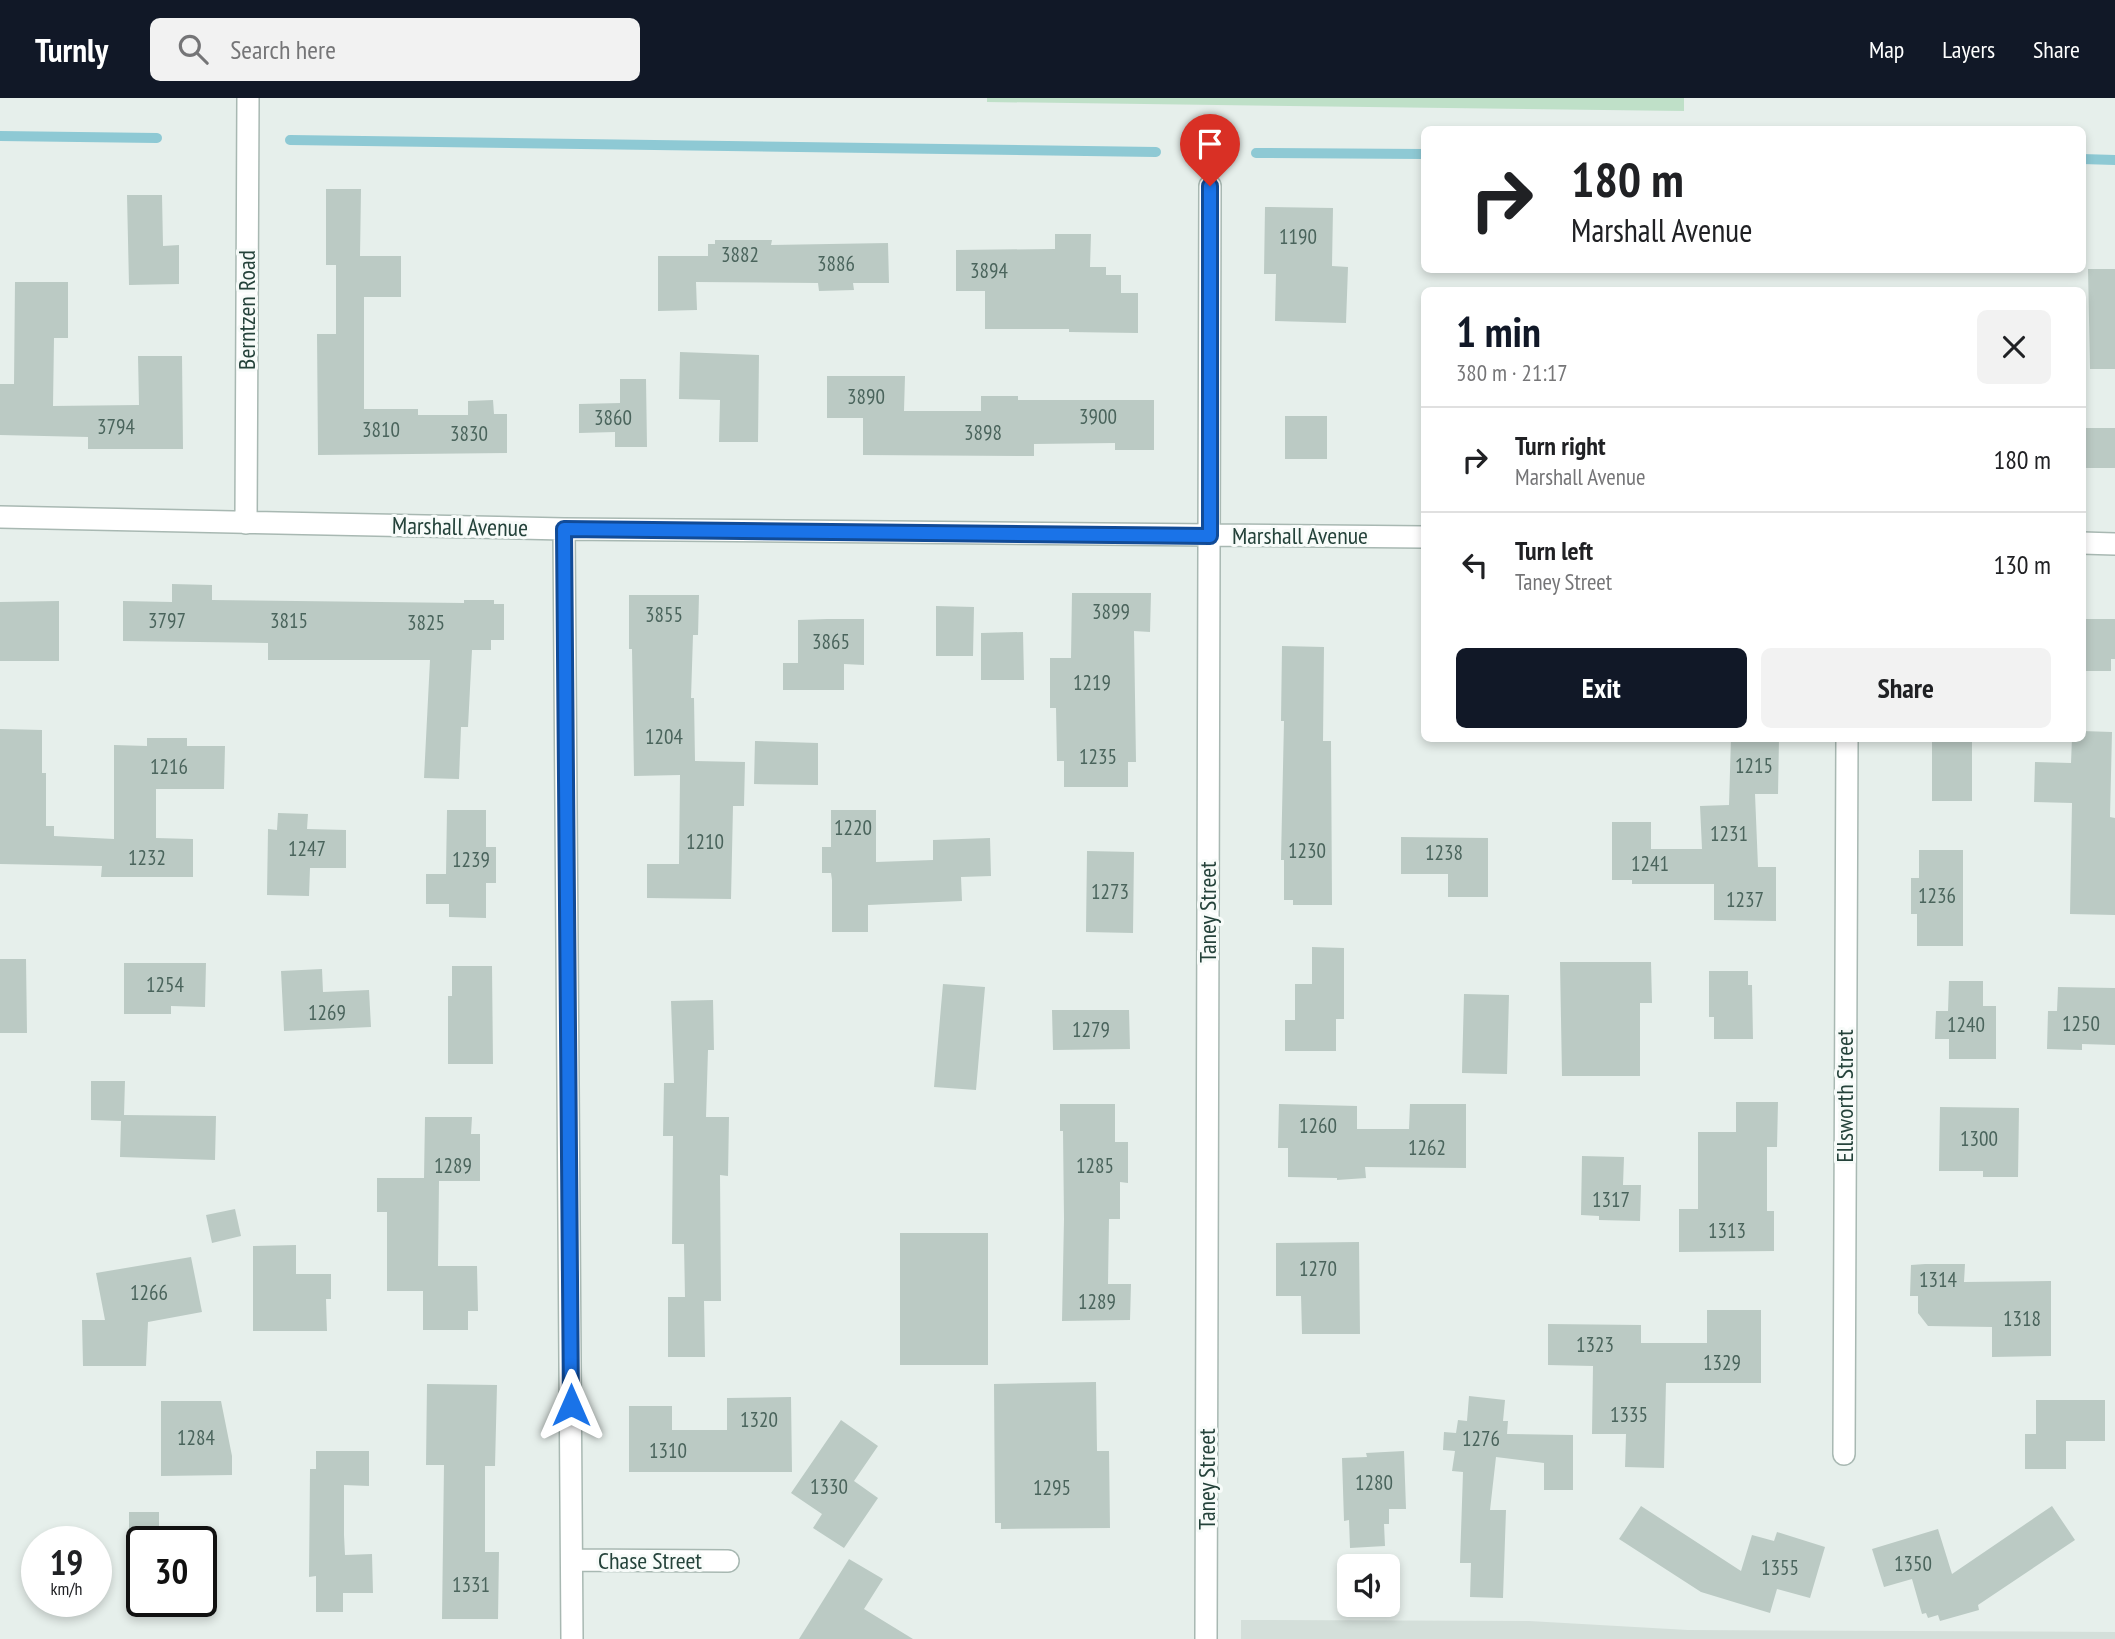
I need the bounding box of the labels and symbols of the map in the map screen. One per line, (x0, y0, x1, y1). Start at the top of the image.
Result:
pin (1180, 114, 1240, 186)
house number: 1190 (1279, 223, 1317, 250)
house number: 3882 (721, 241, 759, 268)
street label: Berntzen Road (231, 250, 262, 370)
house number: 3886 (817, 250, 855, 277)
house number: 3894 (970, 257, 1008, 284)
house number: 3890 (847, 383, 885, 410)
house number: 3900 (1079, 403, 1117, 430)
house number: 3860 (594, 404, 632, 431)
house number: 3794 (97, 413, 135, 440)
house number: 3810 (362, 416, 400, 443)
house number: 3898 (964, 419, 1002, 446)
house number: 3830 (450, 420, 488, 447)
street label: Marshall Avenue (392, 510, 528, 543)
street label: Marshall Avenue (1232, 520, 1368, 551)
house number: 3899 (1092, 598, 1130, 625)
house number: 3855 (645, 601, 683, 628)
house number: 3797 (148, 607, 186, 634)
house number: 3815 (270, 607, 308, 634)
house number: 3825 (407, 609, 445, 636)
house number: 3865 (812, 628, 850, 655)
house number: 1219 (1073, 669, 1111, 696)
house number: 1204 (645, 723, 683, 750)
house number: 1235 (1079, 743, 1117, 770)
house number: 1215 (1735, 752, 1773, 779)
house number: 1216 (150, 753, 188, 780)
house number: 1220 (834, 814, 872, 841)
house number: 1231 (1710, 820, 1748, 847)
house number: 1210 (686, 828, 724, 855)
house number: 1247 (288, 835, 326, 862)
house number: 1230 (1288, 837, 1326, 864)
house number: 1238 (1425, 839, 1463, 866)
house number: 1232 (128, 844, 166, 871)
house number: 1239 (452, 846, 490, 873)
house number: 1241 (1631, 850, 1669, 877)
street label: Taney Street (1192, 861, 1223, 963)
house number: 1273 (1091, 878, 1129, 905)
house number: 1236 (1918, 882, 1956, 909)
house number: 1237 (1726, 886, 1764, 913)
house number: 1254 (146, 971, 184, 998)
house number: 1269 (308, 999, 346, 1026)
house number: 1250 (2062, 1010, 2100, 1037)
house number: 1240 (1947, 1011, 1985, 1038)
house number: 1279 (1072, 1016, 1110, 1043)
street label: Ellsworth Street (1829, 1029, 1860, 1162)
house number: 1260 (1299, 1112, 1337, 1139)
house number: 1300 (1960, 1125, 1998, 1152)
house number: 1262 (1408, 1134, 1446, 1161)
house number: 1289 (434, 1152, 472, 1179)
house number: 1285 (1076, 1152, 1114, 1179)
house number: 1317 (1592, 1186, 1630, 1213)
house number: 1313 (1708, 1217, 1746, 1244)
house number: 1270 (1299, 1255, 1337, 1282)
house number: 1314 (1919, 1266, 1957, 1293)
house number: 1266 (130, 1279, 168, 1306)
house number: 1289 (1078, 1288, 1116, 1315)
house number: 1318 (2003, 1305, 2041, 1332)
house number: 1323 (1576, 1331, 1614, 1358)
house number: 1329 (1703, 1349, 1741, 1376)
position arrow (534, 1368, 608, 1442)
house number: 1335 (1610, 1401, 1648, 1428)
house number: 1320 (740, 1406, 778, 1433)
house number: 1284 (177, 1424, 215, 1451)
house number: 1276 (1462, 1425, 1500, 1452)
street label: Taney Street (1191, 1428, 1222, 1530)
house number: 1310 (649, 1437, 687, 1464)
house number: 1280 (1355, 1469, 1393, 1496)
house number: 1330 (810, 1473, 848, 1500)
house number: 1295 (1033, 1474, 1071, 1501)
speed limit sign: 30 (126, 1526, 217, 1617)
street label: Chase Street (598, 1545, 702, 1576)
house number: 1350 (1894, 1550, 1932, 1577)
house number: 1355 (1761, 1554, 1799, 1581)
house number: 1331 (452, 1571, 490, 1598)

